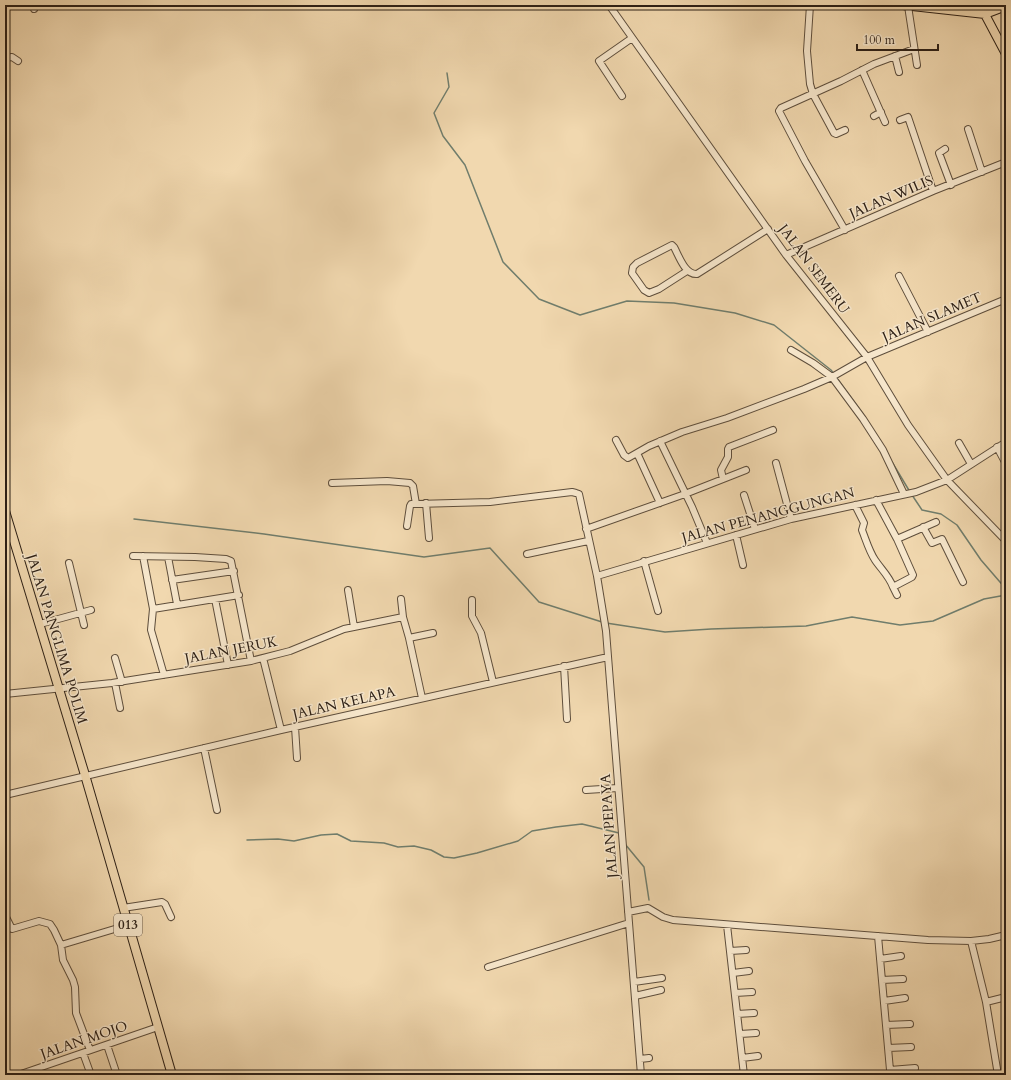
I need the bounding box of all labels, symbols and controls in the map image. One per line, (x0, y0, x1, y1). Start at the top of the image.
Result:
scale bar (857, 26, 938, 52)
text: 100 m (863, 32, 896, 48)
street label: JALAN WILIS (844, 171, 936, 224)
street label: JALAN SEMERU (773, 219, 854, 318)
street label: JALAN SLAMET (877, 287, 985, 347)
street label: JALAN PENANGGUNGAN (678, 483, 857, 548)
street label: JALAN PANGLIMA POLIM (21, 550, 92, 726)
street label: JALAN JERUK (181, 632, 279, 669)
street label: JALAN KELAPA (289, 682, 397, 724)
street label: JALAN PEPAYA (596, 773, 622, 881)
road number: 013 (114, 914, 142, 936)
street label: JALAN MOJO (36, 1016, 130, 1064)

